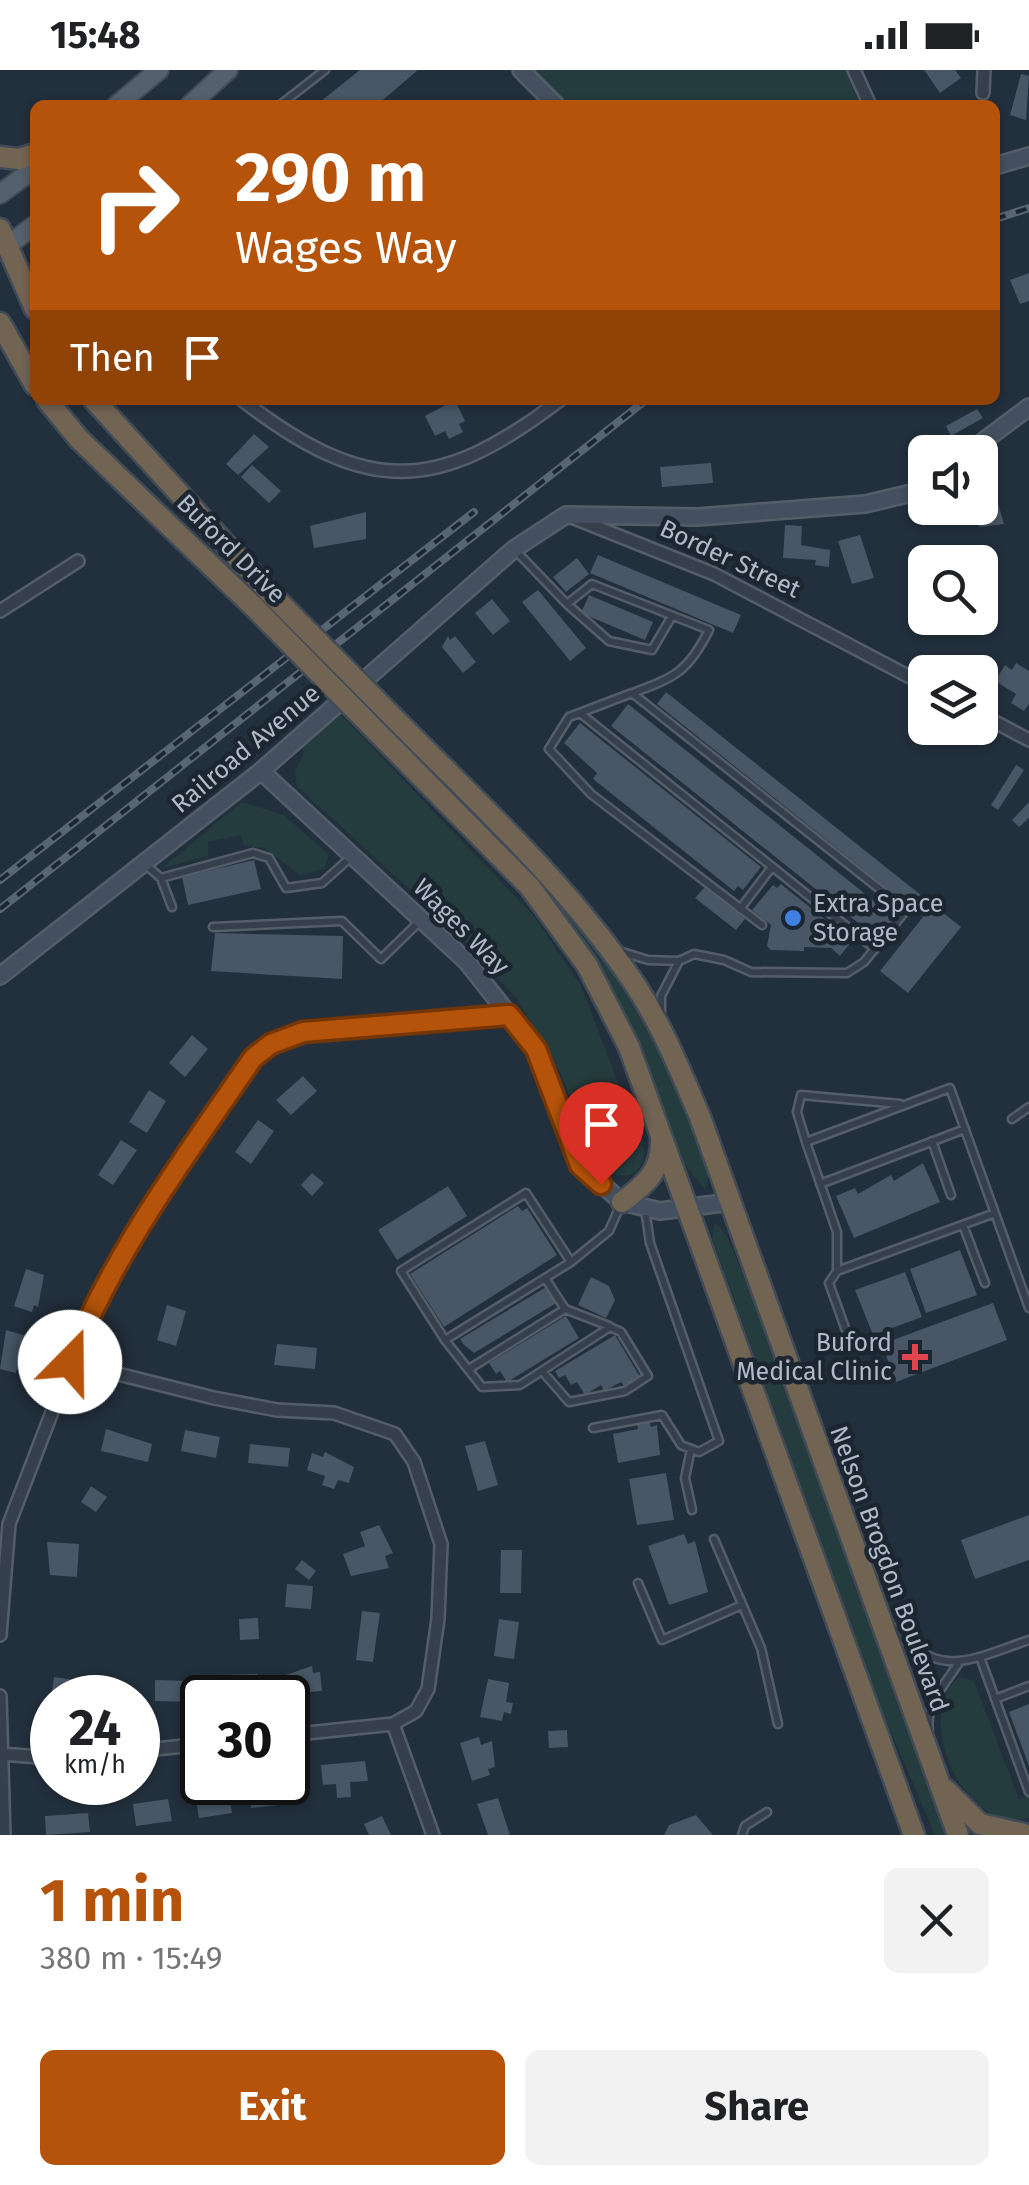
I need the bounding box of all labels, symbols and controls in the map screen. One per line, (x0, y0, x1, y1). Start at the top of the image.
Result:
text: 15:48 (50, 12, 140, 58)
text: 290 m (235, 136, 426, 220)
icon: right (70, 140, 200, 270)
text: Wages Way (235, 221, 457, 275)
icon: arrive (175, 330, 230, 385)
text: Then (70, 335, 155, 381)
map controls (908, 435, 998, 745)
button: sound (908, 435, 998, 525)
street label: Buford Drive (170, 488, 292, 610)
street label: Border Street (655, 513, 806, 605)
button: search (908, 545, 998, 635)
button: layers (908, 655, 998, 745)
street label: Railroad Avenue (166, 678, 326, 820)
street label: Wages Way (407, 873, 516, 982)
place label: Extra Space Storage (813, 889, 943, 948)
marker: Extra Space Storage (782, 907, 804, 929)
pin (559, 1082, 644, 1185)
icon: arrive (574, 1097, 629, 1152)
position arrow (18, 1310, 122, 1414)
place label: Buford Medical Clinic (736, 1328, 892, 1387)
marker: Buford Medical Clinic (902, 1344, 928, 1370)
street label: Nelson Brogdon Boulevard (823, 1422, 955, 1716)
speed limit sign: 30 (180, 1675, 310, 1805)
text: 24 (69, 1698, 121, 1758)
text: km/h (64, 1750, 126, 1780)
text: 1 min (40, 1865, 184, 1937)
button: close (884, 1868, 989, 1973)
text: 380 m · 15:49 (40, 1939, 223, 1977)
button: Exit (40, 2050, 505, 2165)
button: Share (525, 2050, 989, 2165)

